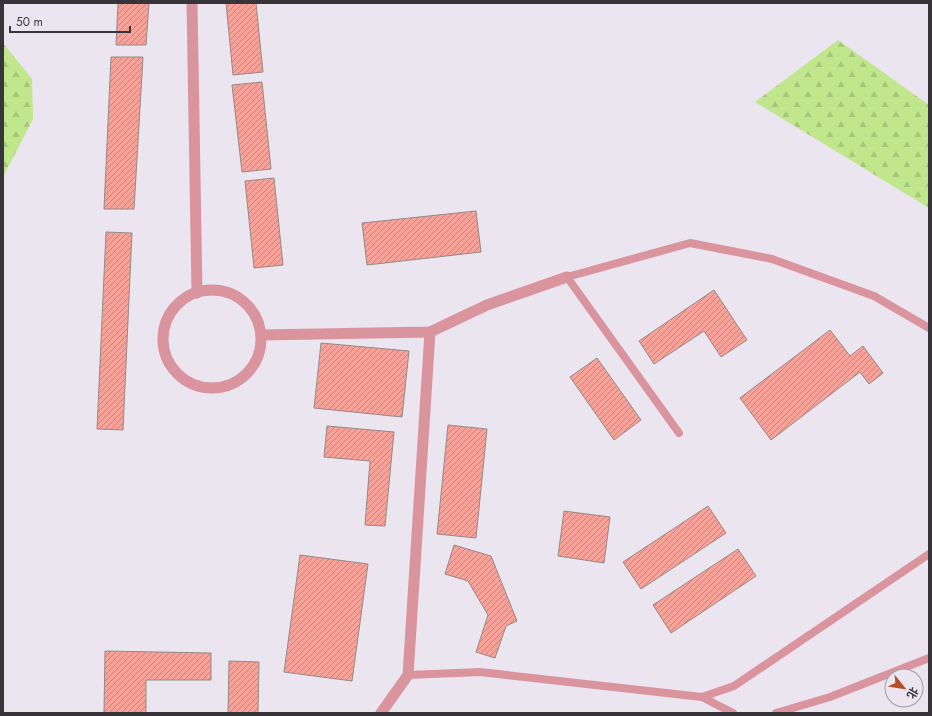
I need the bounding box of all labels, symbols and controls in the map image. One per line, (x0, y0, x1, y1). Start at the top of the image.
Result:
scale bar (10, 8, 130, 34)
text: 50 m (16, 13, 43, 31)
north arrow (884, 668, 924, 708)
text: 北 (903, 684, 922, 702)

